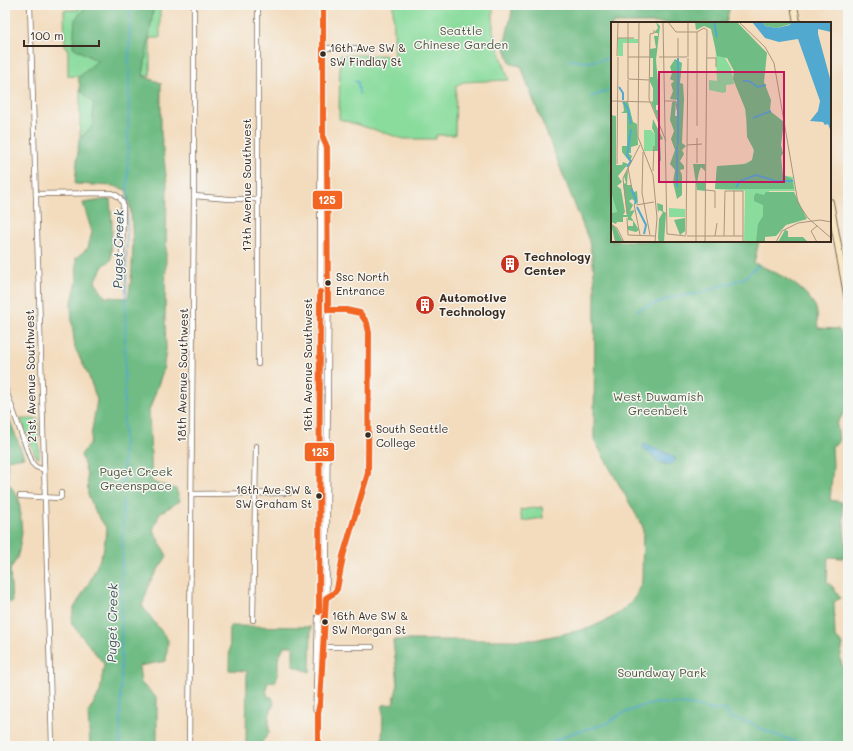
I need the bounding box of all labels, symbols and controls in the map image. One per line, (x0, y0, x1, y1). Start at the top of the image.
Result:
scale bar (24, 22, 99, 48)
park label: Seattle Chinese Garden (414, 22, 508, 52)
inset map (611, 22, 831, 242)
text: 100 m (30, 27, 64, 43)
place label: 16th Ave SW & SW Findlay St (330, 40, 406, 69)
marker: 16th Ave SW & SW Findlay St (318, 49, 328, 59)
street label: 17th Avenue Southwest (238, 118, 254, 252)
line badge: 125 (312, 190, 343, 210)
text: 125 (318, 192, 336, 207)
water label: Puget Creek (108, 208, 127, 289)
place label: Technology Center (524, 248, 591, 278)
building icon: Technology Center (499, 253, 521, 275)
place label: Ssc North Entrance (336, 269, 389, 298)
marker: Ssc North Entrance (323, 278, 333, 288)
place label: Automotive Technology (439, 289, 507, 319)
building icon: Automotive Technology (414, 294, 436, 316)
street label: 16th Avenue Southwest (299, 298, 315, 432)
street label: 18th Avenue Southwest (173, 308, 191, 442)
street label: 21st Avenue Southwest (21, 310, 39, 442)
park label: West Duwamish Greenbelt (613, 388, 703, 418)
place label: South Seattle College (376, 421, 449, 450)
marker: South Seattle College (363, 430, 373, 440)
line badge: 125 (304, 442, 335, 462)
text: 125 (311, 444, 329, 459)
park label: Puget Creek Greenspace (99, 463, 173, 493)
place label: 16th Ave SW & SW Graham St (236, 482, 312, 511)
marker: 16th Ave SW & SW Graham St (314, 491, 324, 501)
water label: Puget Creek (102, 582, 121, 663)
place label: 16th Ave SW & SW Morgan St (332, 608, 408, 637)
marker: 16th Ave SW & SW Morgan St (320, 617, 330, 627)
park label: Soundway Park (618, 664, 706, 680)

